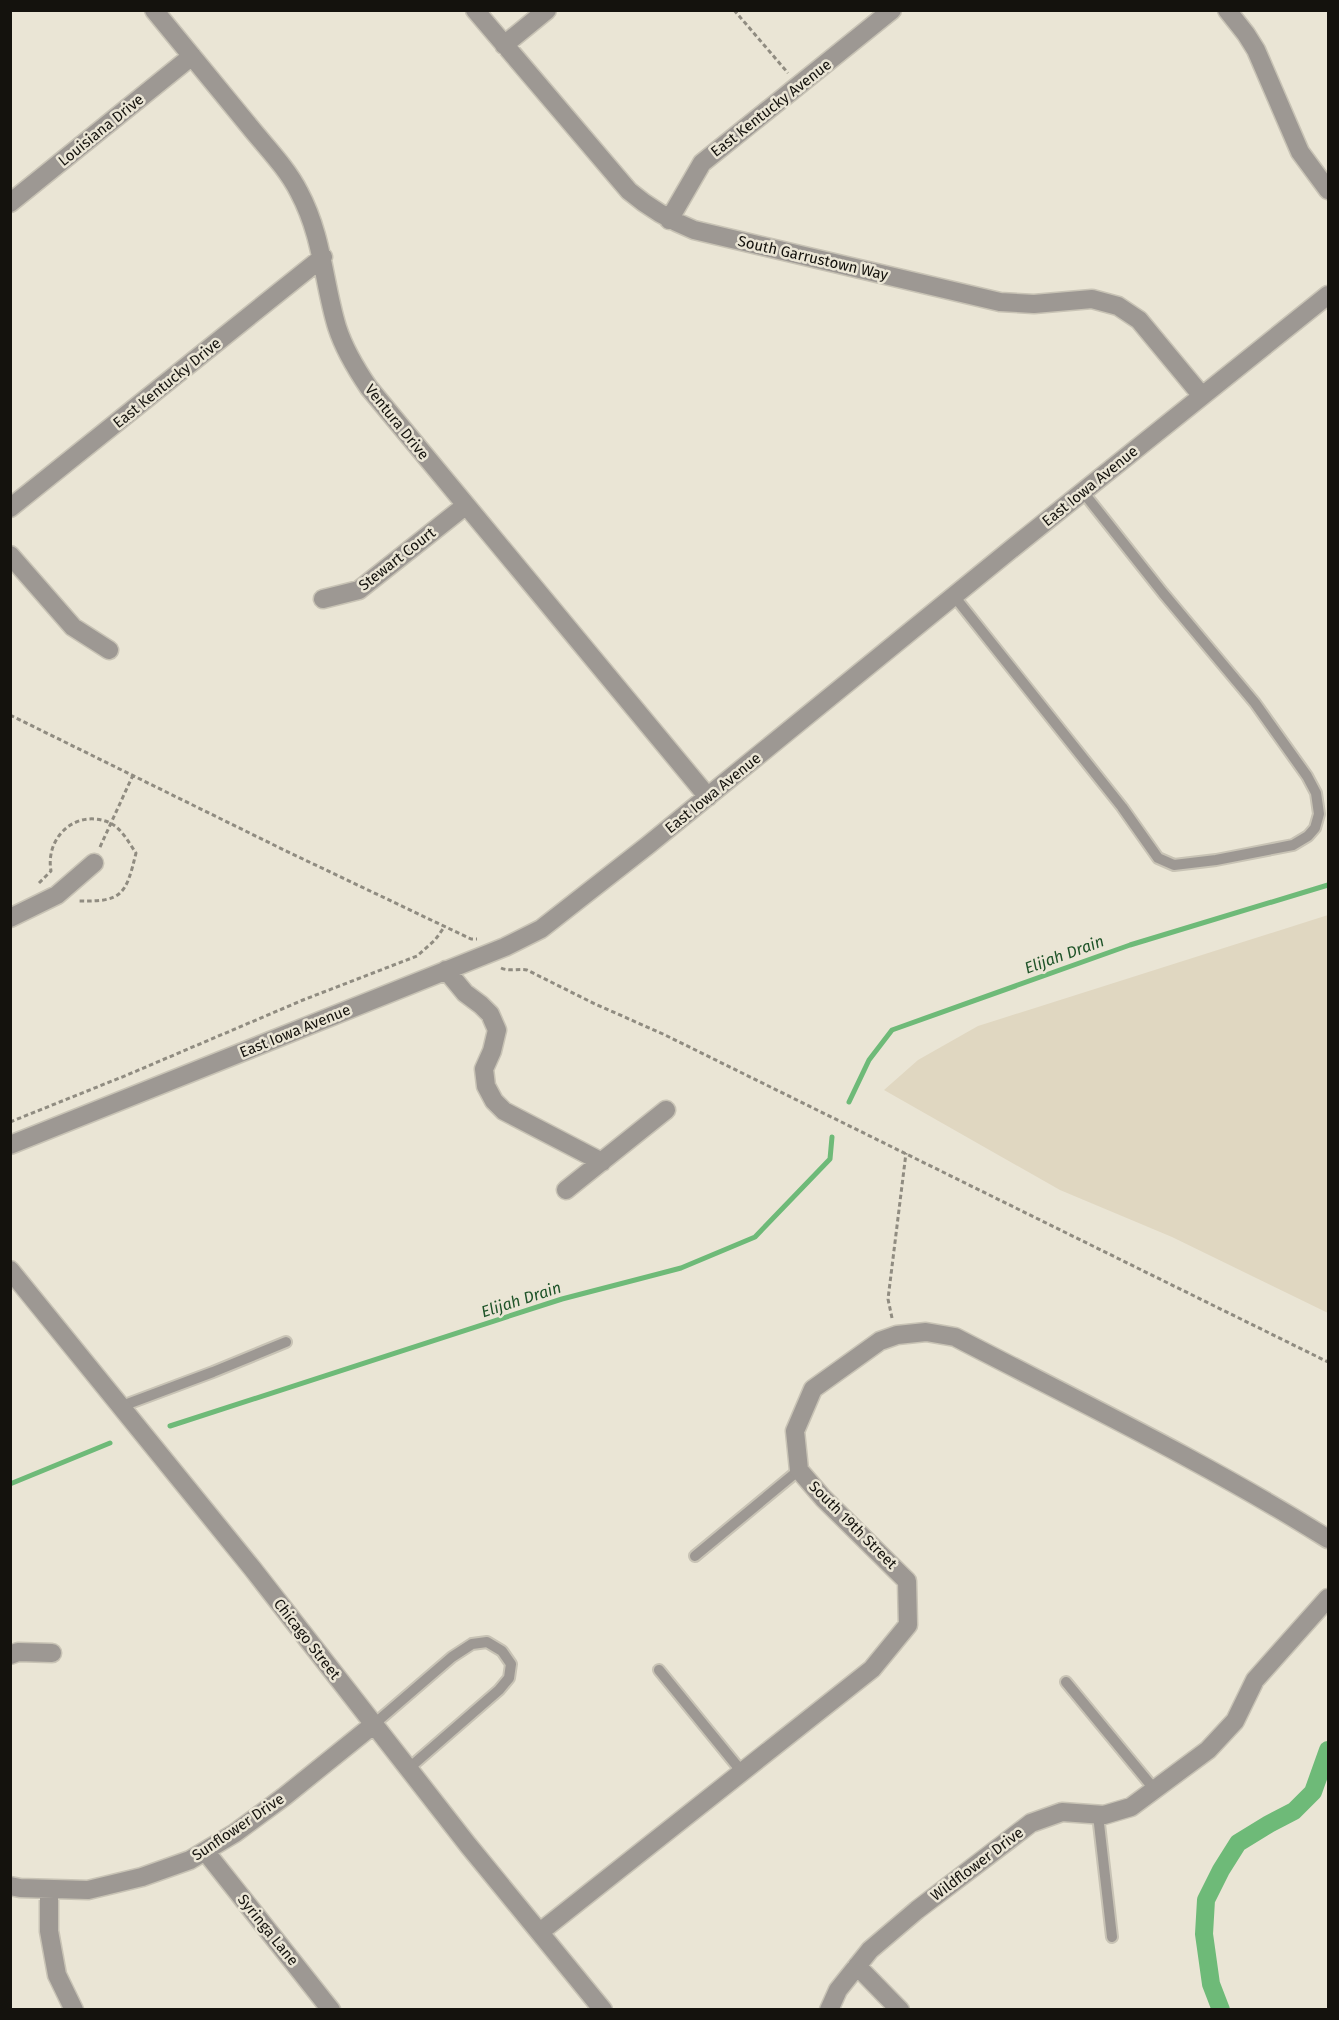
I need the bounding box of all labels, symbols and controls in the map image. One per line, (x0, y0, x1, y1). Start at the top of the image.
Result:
street label: East Kentucky Avenue (707, 55, 835, 161)
street label: Louisiana Drive (55, 90, 147, 170)
street label: South Garrustown Way (736, 232, 890, 284)
street label: East Kentucky Drive (110, 334, 224, 432)
street label: Ventura Drive (361, 381, 433, 463)
street label: East Iowa Avenue (1039, 442, 1141, 530)
street label: Stewart Court (355, 523, 439, 594)
street label: East Iowa Avenue (662, 749, 764, 837)
water label: Elijah Drain (1022, 931, 1106, 978)
street label: East Iowa Avenue (237, 1001, 353, 1061)
water label: Elijah Drain (479, 1278, 564, 1321)
street label: South 19th Street (805, 1477, 901, 1573)
street label: Chicago Street (270, 1595, 344, 1683)
street label: Sunflower Drive (189, 1790, 287, 1864)
street label: Wildflower Drive (927, 1823, 1027, 1905)
street label: Syringa Lane (234, 1891, 302, 1969)

